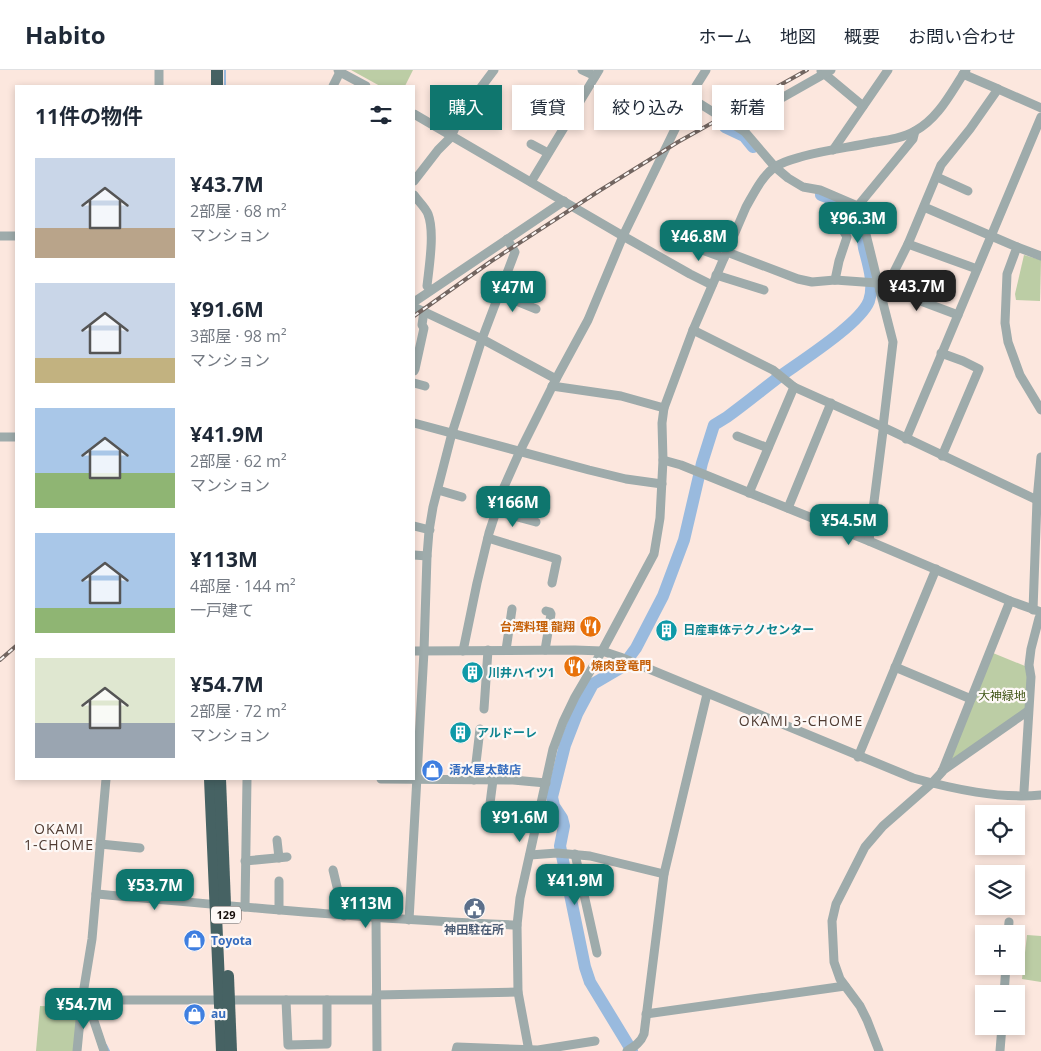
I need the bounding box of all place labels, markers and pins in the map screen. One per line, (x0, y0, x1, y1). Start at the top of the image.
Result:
pin: ¥96.3M (817, 202, 899, 244)
pin: ¥46.8M (658, 220, 740, 262)
pin: ¥47M (483, 270, 543, 313)
pin: ¥43.7M (876, 270, 958, 312)
pin: ¥166M (478, 486, 548, 528)
pin: ¥54.5M (808, 504, 890, 546)
restaurant icon: 台湾料理 龍翔 (579, 615, 603, 639)
place label: 台湾料理 龍翔 (500, 618, 575, 635)
building icon: 日産車体テクノセンター (655, 618, 679, 642)
place label: 日産車体テクノセンター (683, 621, 814, 638)
restaurant icon: 焼肉登竜門 (563, 654, 587, 678)
place label: 焼肉登竜門 (591, 657, 651, 674)
building icon: 川井ハイツ1 (460, 661, 484, 685)
place label: 川井ハイツ1 (488, 664, 555, 681)
building icon: アルドーレ (449, 721, 473, 745)
place label: アルドーレ (477, 724, 537, 741)
shop icon: 清水屋太鼓店 (421, 758, 445, 782)
place label: 清水屋太鼓店 (449, 761, 521, 778)
pin: ¥91.6M (479, 800, 561, 843)
pin: ¥41.9M (534, 864, 616, 906)
pin: ¥53.7M (114, 868, 196, 911)
pin: ¥113M (331, 886, 401, 929)
public building icon: 神田駐在所 (462, 897, 486, 921)
place label: 神田駐在所 (444, 921, 504, 938)
shop icon: Toyota (183, 929, 207, 953)
place label: Toyota (211, 932, 252, 949)
pin: ¥54.7M (43, 988, 125, 1030)
shop icon: au (183, 1002, 207, 1026)
place label: au (211, 1005, 226, 1022)

